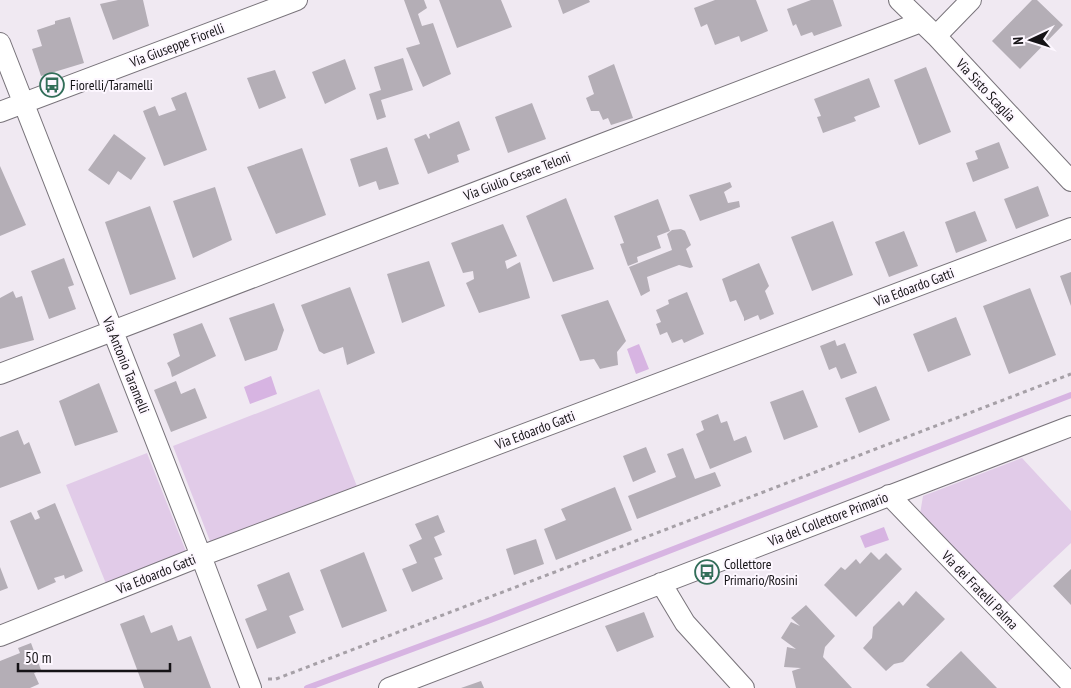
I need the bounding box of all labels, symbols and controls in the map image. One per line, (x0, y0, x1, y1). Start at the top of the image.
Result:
north arrow (1006, 15, 1056, 65)
street label: Via Giuseppe Fiorelli (126, 19, 227, 72)
text: N (1009, 37, 1027, 45)
street label: Via Sisto Scaglia (952, 54, 1020, 125)
bus stop icon: Fiorelli/Taramelli (39, 72, 65, 98)
place label: Fiorelli/Taramelli (70, 76, 153, 94)
street label: Via Giulio Cesare Teloni (460, 147, 573, 205)
street label: Via Edoardo Gatti (871, 264, 956, 311)
street label: Via Antonio Taramelli (98, 313, 154, 416)
street label: Via Edoardo Gatti (492, 407, 577, 454)
street label: Via del Collettore Primario (764, 488, 891, 551)
street label: Via dei Fratelli Palma (937, 546, 1022, 633)
street label: Via Edoardo Gatti (113, 550, 198, 598)
place label: Collettore Primario/Rosini (724, 555, 798, 589)
bus stop icon: Collettore Primario/Rosini (694, 559, 720, 585)
scale bar (18, 640, 170, 672)
text: 50 m (25, 648, 51, 667)

